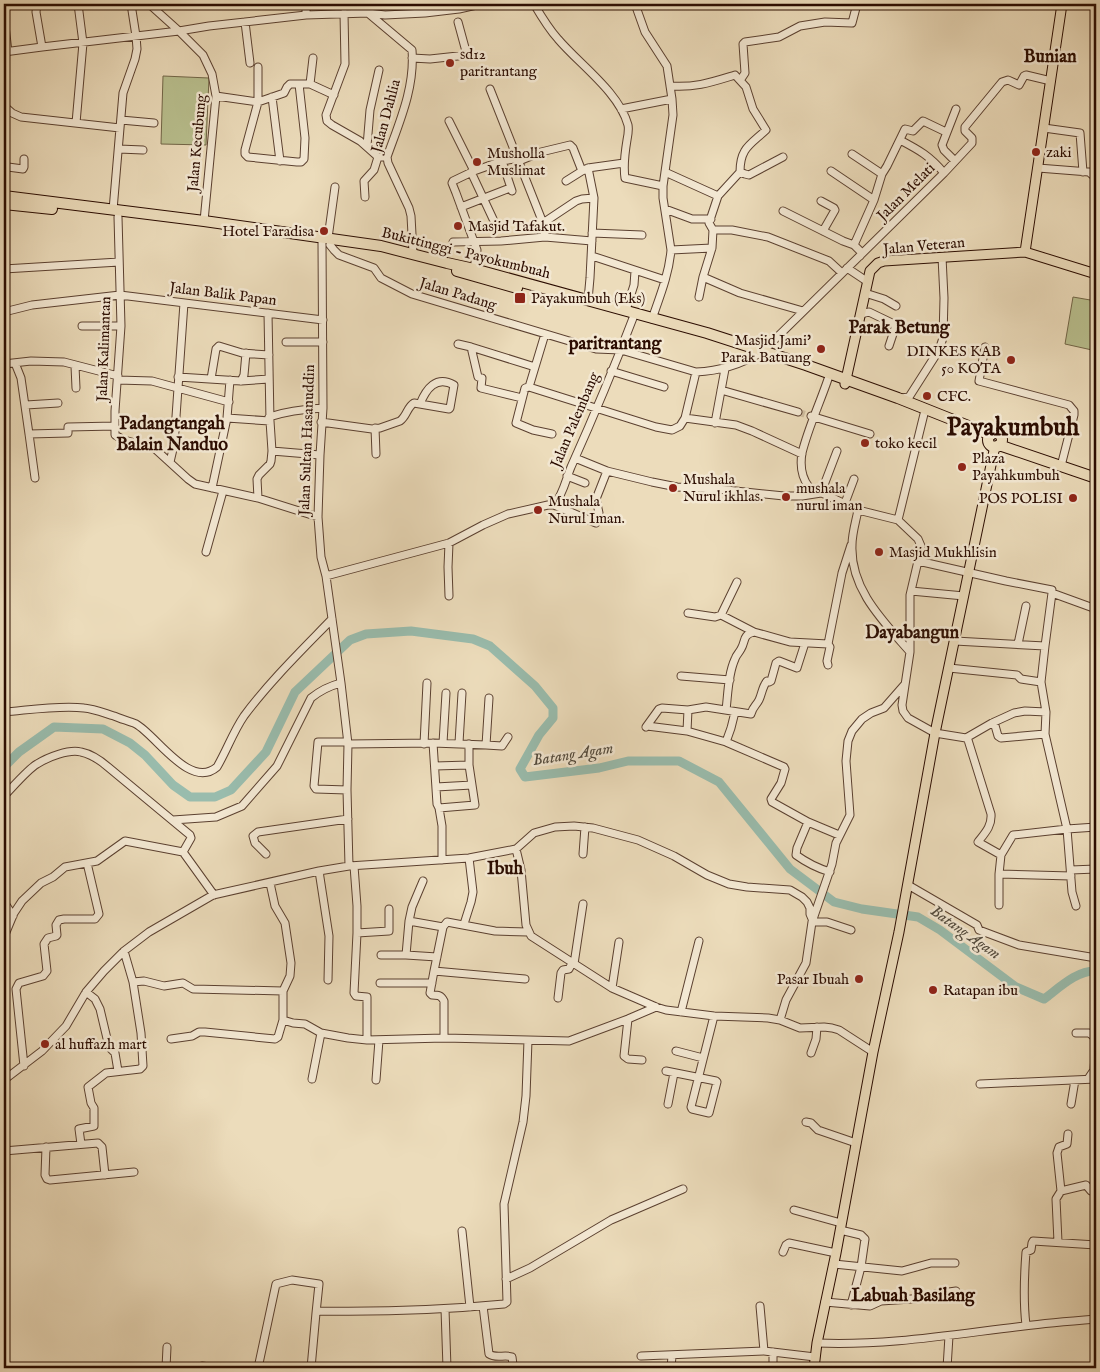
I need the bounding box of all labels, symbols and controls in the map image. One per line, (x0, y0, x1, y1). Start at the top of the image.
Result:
place label: sd12 paritrantang (460, 45, 538, 81)
district label: Bunian (1023, 46, 1077, 69)
marker: sd12 paritrantang (444, 57, 456, 69)
street label: Jalan Dahlia (367, 77, 405, 157)
street label: Jalan Kecubung (183, 93, 211, 195)
place label: zaki (1046, 143, 1071, 162)
place label: Musholla Muslimat (487, 144, 545, 180)
marker: zaki (1030, 146, 1042, 158)
marker: Musholla Muslimat (471, 156, 483, 168)
street label: Jalan Melati (871, 159, 939, 227)
place label: Masjid Tafakut. (468, 217, 565, 236)
marker: Masjid Tafakut. (452, 220, 464, 232)
place label: Hotel Faradisa (222, 222, 315, 241)
street label: Bukittinggi - Payokumbuah (380, 223, 552, 283)
marker: Hotel Faradisa (318, 225, 330, 237)
street label: Jalan Veteran (880, 233, 966, 259)
street label: Jalan Padang (415, 273, 500, 315)
street label: Jalan Balik Papan (166, 278, 278, 310)
place label: Payakumbuh (Eks) (531, 289, 646, 308)
marker: Payakumbuh (Eks) (513, 291, 527, 305)
street label: Jalan Kalimantan (93, 296, 115, 404)
district label: Parak Betung (848, 317, 951, 340)
place label: Masjid Jami' Parak Batuang (721, 331, 812, 367)
district label: paritrantang (568, 333, 662, 356)
place label: DINKES KAB 50 KOTA (907, 342, 1002, 378)
marker: Masjid Jami' Parak Batuang (815, 343, 827, 355)
marker: DINKES KAB 50 KOTA (1005, 354, 1017, 366)
street label: Jalan Sultan Hasanuddin (295, 364, 319, 518)
street label: Jalan Palembang (546, 368, 604, 473)
place label: CFC. (937, 387, 971, 406)
marker: CFC. (921, 390, 933, 402)
district label: Payakumbuh (947, 412, 1080, 444)
district label: Padangtangah Balain Nanduo (116, 413, 228, 457)
place label: toko kecil (875, 434, 938, 453)
marker: toko kecil (859, 437, 871, 449)
place label: Plaza Payahkumbuh (972, 449, 1060, 485)
marker: Plaza Payahkumbuh (956, 461, 968, 473)
place label: Mushala Nurul ikhlas. (683, 470, 763, 506)
place label: mushala nurul iman (796, 479, 862, 515)
marker: Mushala Nurul ikhlas. (667, 482, 679, 494)
place label: POS POLISI (979, 489, 1064, 508)
marker: mushala nurul iman (780, 491, 792, 503)
place label: Mushala Nurul Iman. (548, 492, 625, 528)
marker: POS POLISI (1067, 492, 1079, 504)
marker: Mushala Nurul Iman. (532, 504, 544, 516)
place label: Masjid Mukhlisin (889, 543, 997, 562)
marker: Masjid Mukhlisin (873, 546, 885, 558)
district label: Dayabangun (865, 622, 960, 645)
water label: Batang Agam (531, 739, 615, 771)
district label: Ibuh (487, 858, 524, 881)
water label: Batang Agam (926, 902, 1004, 965)
place label: Pasar Ibuah (777, 970, 849, 989)
marker: Pasar Ibuah (853, 973, 865, 985)
place label: Ratapan ibu (943, 981, 1018, 1000)
marker: Ratapan ibu (927, 984, 939, 996)
place label: al huffazh mart (55, 1035, 147, 1054)
marker: al huffazh mart (39, 1038, 51, 1050)
district label: Labuah Basilang (851, 1285, 976, 1308)

